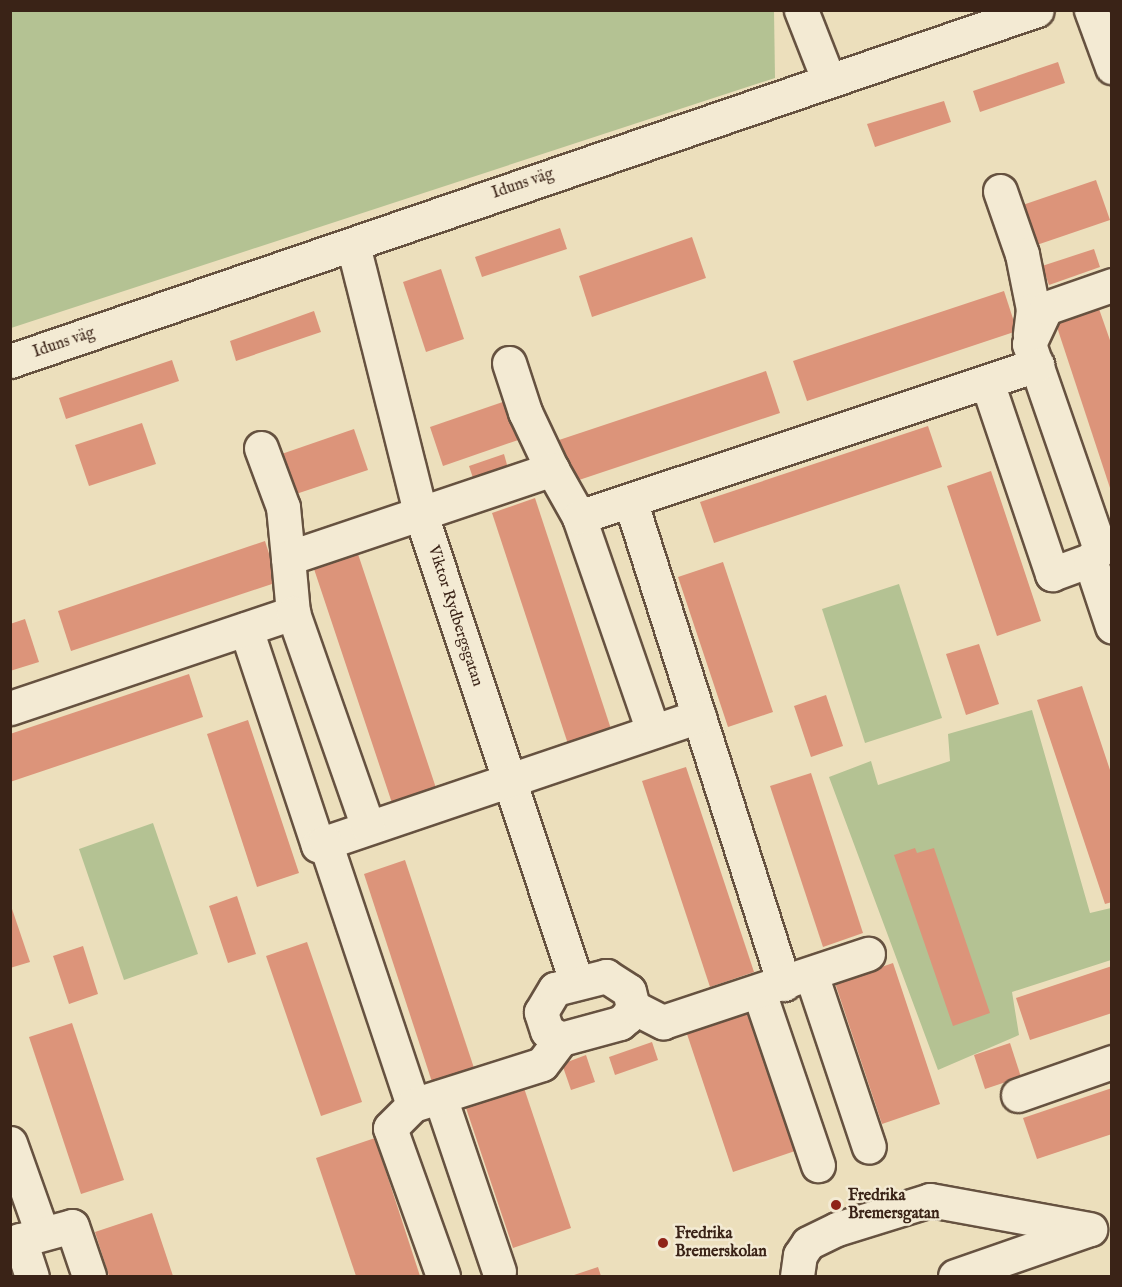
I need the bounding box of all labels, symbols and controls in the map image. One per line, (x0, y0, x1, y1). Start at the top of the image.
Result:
street label: Iduns väg (490, 165, 556, 203)
street label: Iduns väg (31, 324, 97, 362)
street label: Viktor Rydbergsgatan (423, 543, 487, 689)
place label: Fredrika Bremersgatan (848, 1186, 939, 1224)
marker: Fredrika Bremersgatan (829, 1198, 843, 1212)
place label: Fredrika Bremerskolan (675, 1224, 767, 1262)
marker: Fredrika Bremerskolan (656, 1236, 670, 1250)

